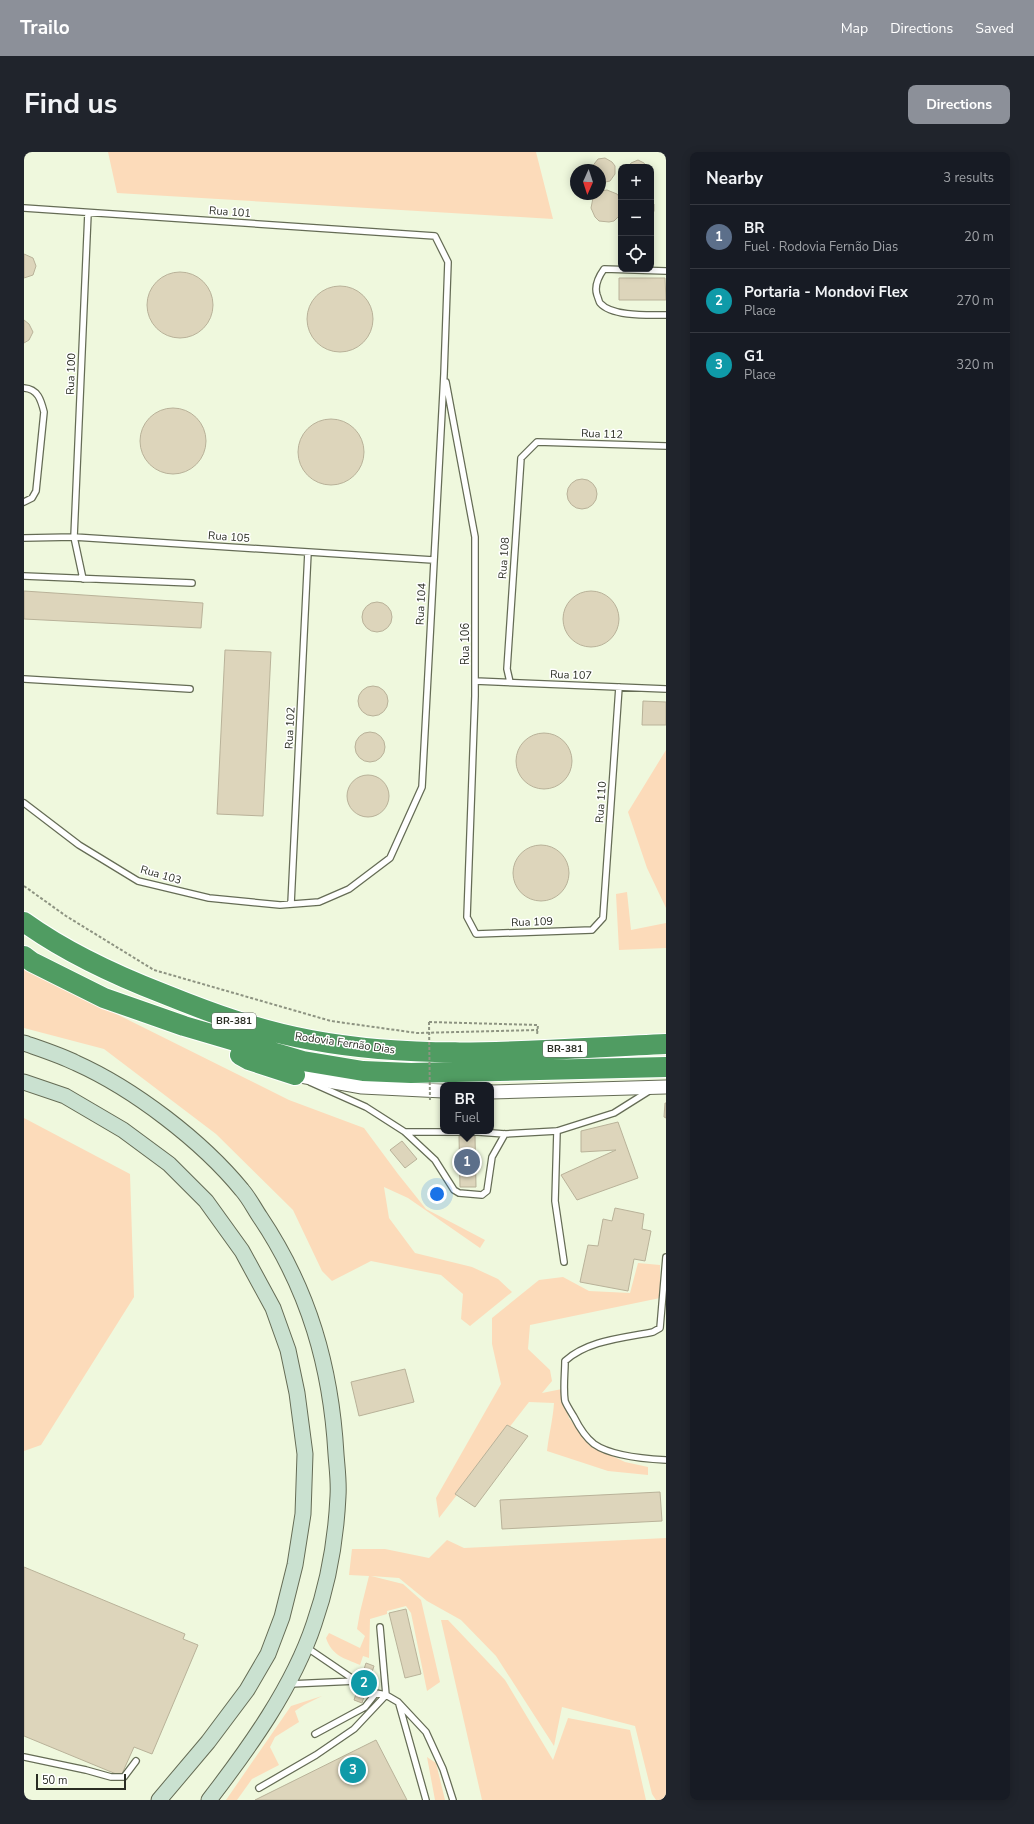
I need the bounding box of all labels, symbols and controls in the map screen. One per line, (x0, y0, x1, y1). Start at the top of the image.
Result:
text: Trailo (20, 15, 70, 41)
text: Map (841, 19, 868, 38)
text: Directions (890, 19, 953, 38)
text: Saved (975, 19, 1014, 38)
text: Find us (24, 85, 118, 123)
button: Directions (908, 85, 1010, 124)
north arrow (570, 164, 606, 200)
map controls (618, 164, 654, 272)
button: + (618, 164, 654, 200)
text: Nearby (706, 167, 763, 190)
text: 3 results (943, 169, 994, 187)
button: − (618, 200, 654, 236)
street label: Rua 101 (209, 203, 251, 221)
text: BR (744, 218, 765, 238)
text: 1 (715, 228, 723, 246)
text: 20 m (964, 228, 994, 246)
button: locate (618, 236, 654, 272)
text: Fuel · Rodovia Fernão Dias (744, 238, 898, 256)
text: Portaria - Mondovi Flex (744, 282, 908, 302)
text: 2 (715, 292, 723, 310)
text: 270 m (956, 292, 994, 310)
text: Place (744, 302, 776, 320)
text: G1 (744, 346, 764, 366)
street label: Rua 100 (63, 352, 79, 395)
text: 3 (715, 356, 723, 374)
text: 320 m (956, 356, 994, 374)
text: Place (744, 366, 776, 384)
street label: Rua 112 (581, 426, 623, 442)
street label: Rua 105 (208, 528, 251, 546)
street label: Rua 108 (495, 536, 513, 579)
street label: Rua 104 (412, 582, 430, 625)
street label: Rua 106 (458, 623, 473, 665)
street label: Rua 107 (550, 667, 592, 683)
street label: Rua 102 (281, 707, 299, 749)
street label: Rua 110 (592, 780, 610, 823)
street label: Rua 103 (139, 862, 183, 888)
street label: Rua 109 (511, 914, 553, 930)
road number: BR-381 (212, 1013, 256, 1029)
street label: Rodovia Fernão Dias (294, 1029, 396, 1057)
road number: BR-381 (543, 1041, 587, 1057)
popup (440, 1082, 494, 1134)
text: BR (454, 1089, 475, 1109)
text: Fuel (454, 1109, 480, 1127)
pin: 1 (454, 1147, 480, 1177)
your location (427, 1184, 447, 1204)
pin: 2 (351, 1668, 377, 1698)
pin: 3 (340, 1755, 366, 1785)
scale bar (36, 1772, 126, 1791)
text: 50 m (42, 1773, 67, 1788)

